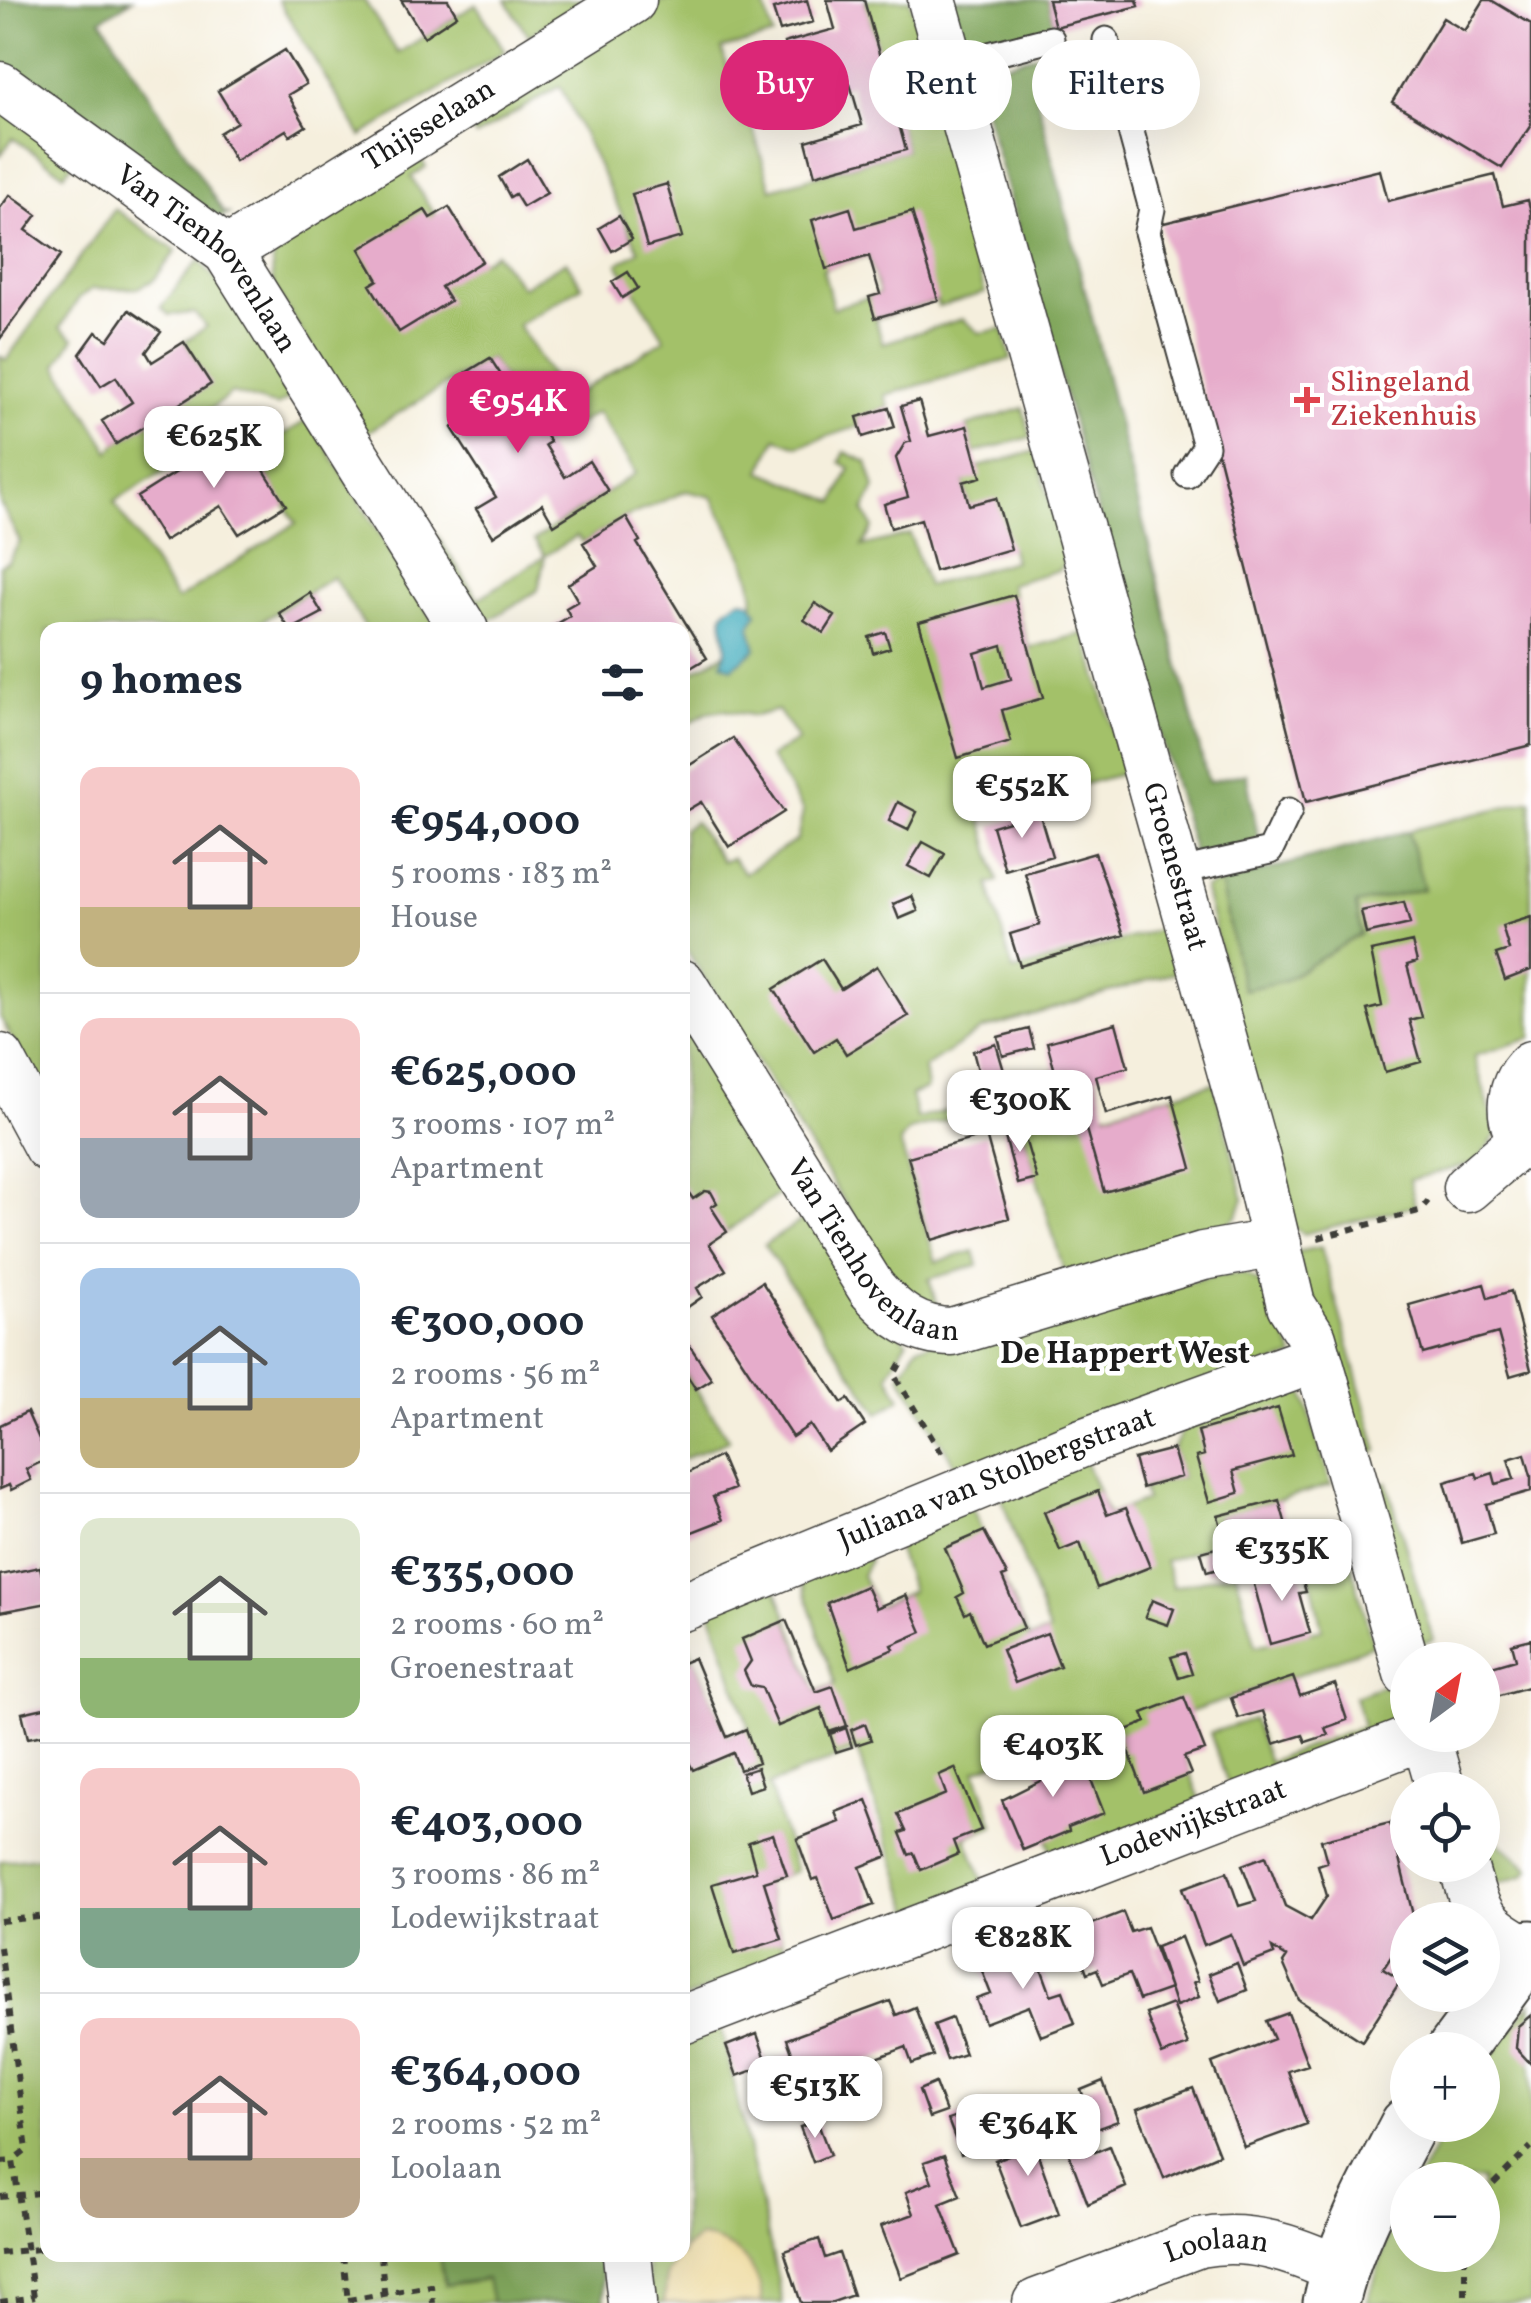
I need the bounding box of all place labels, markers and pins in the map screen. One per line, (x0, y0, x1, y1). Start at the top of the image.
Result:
place label: Slingeland Ziekenhuis (1330, 362, 1477, 438)
pin: €954K (448, 371, 588, 456)
marker: Slingeland Ziekenhuis (1294, 387, 1320, 413)
pin: €625K (144, 406, 284, 491)
pin: €552K (952, 756, 1092, 841)
pin: €300K (950, 1070, 1090, 1155)
pin: €335K (1212, 1519, 1352, 1604)
pin: €403K (983, 1715, 1123, 1800)
pin: €828K (953, 1907, 1093, 1992)
pin: €513K (745, 2056, 885, 2141)
pin: €364K (958, 2094, 1098, 2179)

